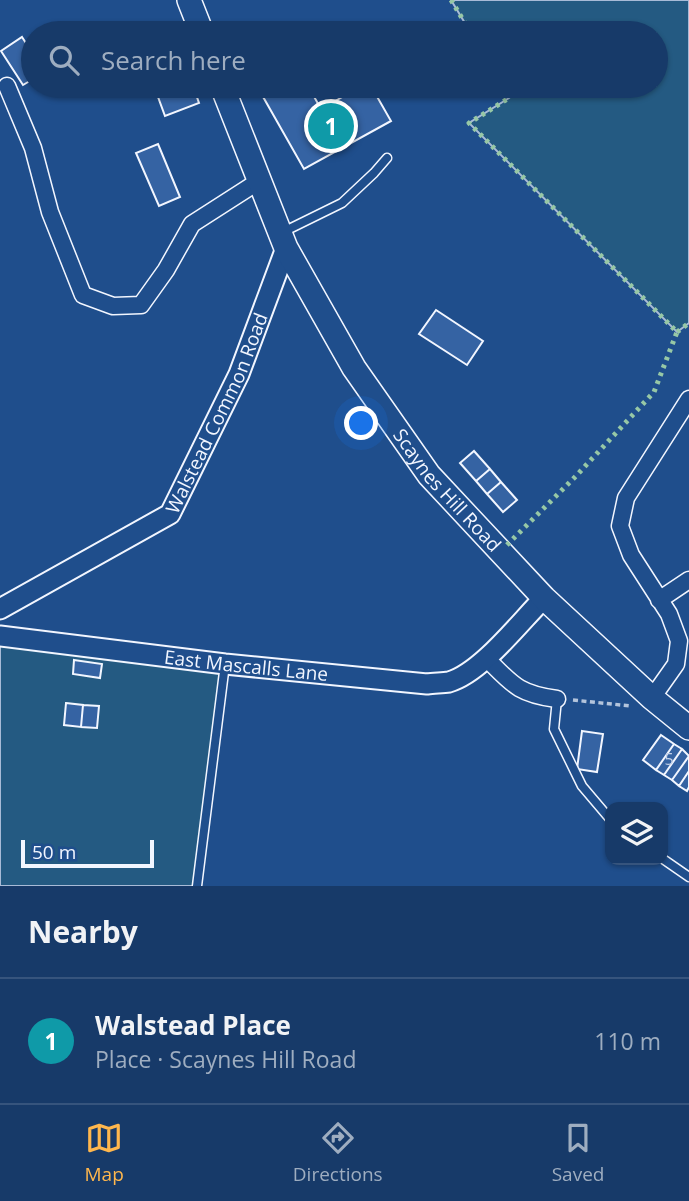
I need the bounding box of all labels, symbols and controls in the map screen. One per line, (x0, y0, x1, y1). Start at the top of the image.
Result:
search box (21, 21, 668, 98)
icon: search (45, 41, 83, 79)
text: Search here (101, 42, 246, 78)
pin: 1 (308, 100, 354, 152)
street label: Walstead Common Road (159, 309, 274, 518)
your location (344, 406, 378, 440)
street label: Scaynes Hill Road (387, 423, 507, 557)
street label: East Mascalls Lane (163, 644, 329, 687)
house number: 5 (664, 748, 674, 770)
map controls (605, 802, 668, 865)
button: layers (605, 802, 668, 865)
scale bar (21, 837, 154, 869)
text: 50 m (32, 839, 76, 865)
text: Nearby (28, 911, 138, 952)
text: Walstead Place (95, 1007, 291, 1043)
text: 1 (44, 1025, 58, 1057)
text: 110 m (594, 1025, 661, 1057)
text: Place · Scaynes Hill Road (95, 1043, 356, 1075)
tab: Map (85, 1119, 124, 1187)
tab: Directions (293, 1119, 383, 1187)
tab: Saved (552, 1119, 604, 1187)

